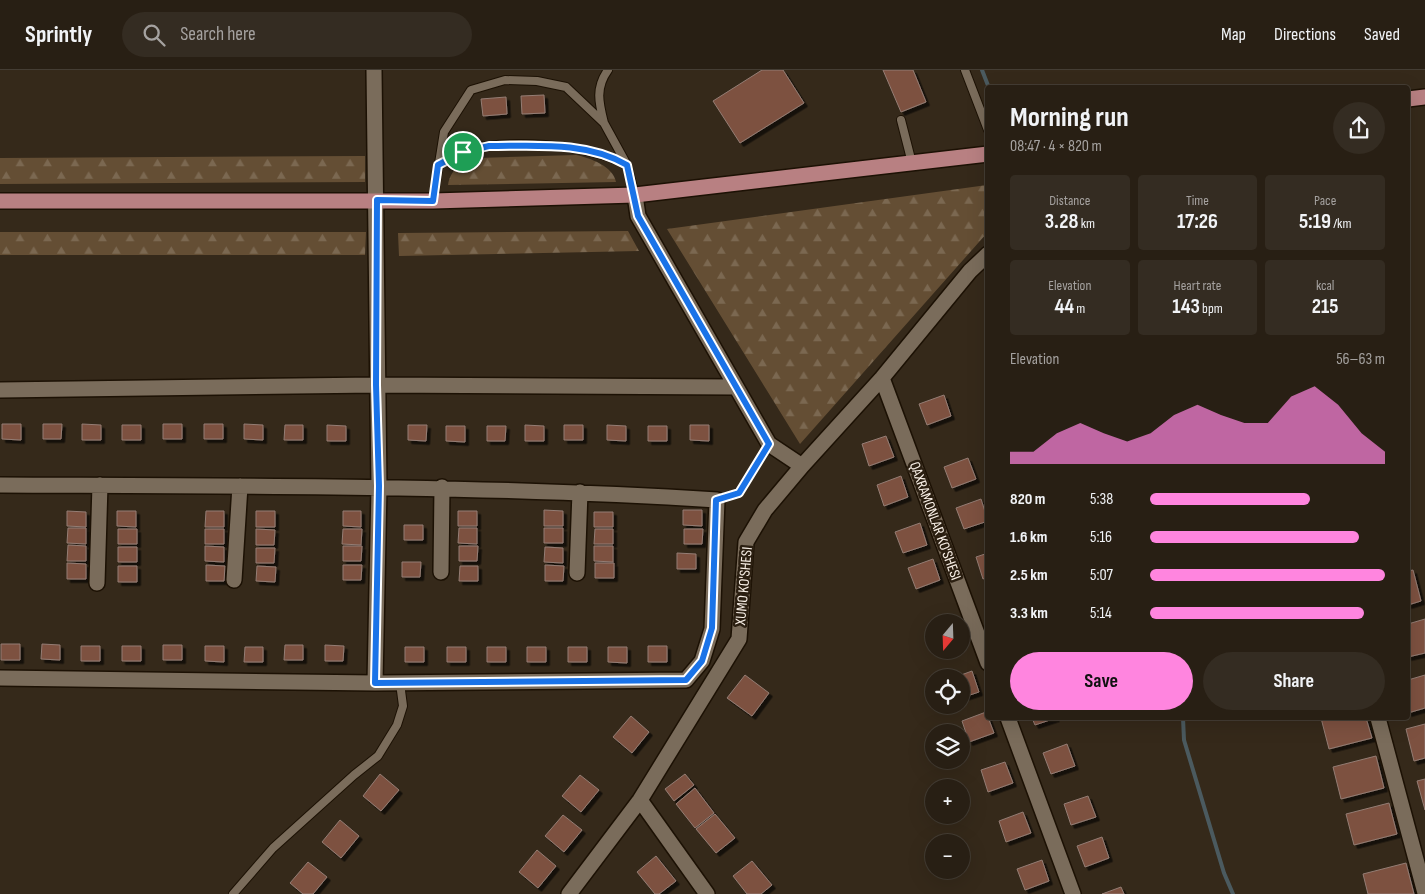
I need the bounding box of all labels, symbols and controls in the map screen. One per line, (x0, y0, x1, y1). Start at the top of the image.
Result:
search box (122, 12, 472, 57)
text: Sprintly (25, 20, 92, 49)
icon: search (140, 21, 168, 49)
text: Search here (180, 23, 256, 46)
text: Map (1221, 24, 1246, 45)
text: Directions (1274, 24, 1336, 45)
text: Saved (1364, 24, 1400, 45)
text: Morning run (1010, 101, 1129, 134)
button: share (1333, 102, 1385, 154)
pin (442, 131, 484, 173)
text: 08:47 · 4 × 820 m (1010, 137, 1102, 156)
icon: arrive (449, 138, 477, 166)
text: Distance (1049, 192, 1090, 209)
text: Time (1186, 192, 1209, 209)
text: Pace (1314, 192, 1336, 209)
text: 3.28 (1045, 209, 1078, 234)
text: 17:26 (1177, 209, 1218, 234)
text: 5:19 (1299, 209, 1331, 234)
text: km (1078, 215, 1095, 232)
text: /km (1331, 215, 1351, 232)
text: Elevation (1048, 277, 1091, 294)
text: Heart rate (1174, 277, 1221, 294)
text: kcal (1316, 277, 1334, 294)
text: 44 (1054, 294, 1074, 319)
text: 143 (1172, 294, 1200, 319)
text: 215 (1312, 294, 1339, 319)
text: m (1074, 300, 1085, 317)
text: bpm (1200, 300, 1223, 317)
text: Elevation (1010, 350, 1059, 369)
text: 56–63 m (1336, 350, 1385, 369)
street label: QAXRAMONLAR KO'SHESI (905, 459, 965, 583)
text: 820 m (1010, 490, 1045, 509)
text: 5:38 (1090, 490, 1113, 509)
text: 1.6 km (1010, 528, 1047, 547)
text: 5:16 (1090, 528, 1112, 547)
street label: XUMO KO'SHESI (731, 546, 757, 627)
text: 2.5 km (1010, 566, 1048, 585)
text: 5:07 (1090, 566, 1113, 585)
text: 3.3 km (1010, 604, 1048, 623)
text: 5:14 (1090, 604, 1112, 623)
north arrow (925, 614, 970, 659)
map controls (925, 614, 970, 879)
button: Save (1010, 652, 1193, 710)
button: Share (1203, 652, 1385, 710)
button: locate (925, 669, 970, 714)
button: layers (925, 724, 970, 769)
button: + (925, 779, 970, 824)
button: − (925, 834, 970, 879)

